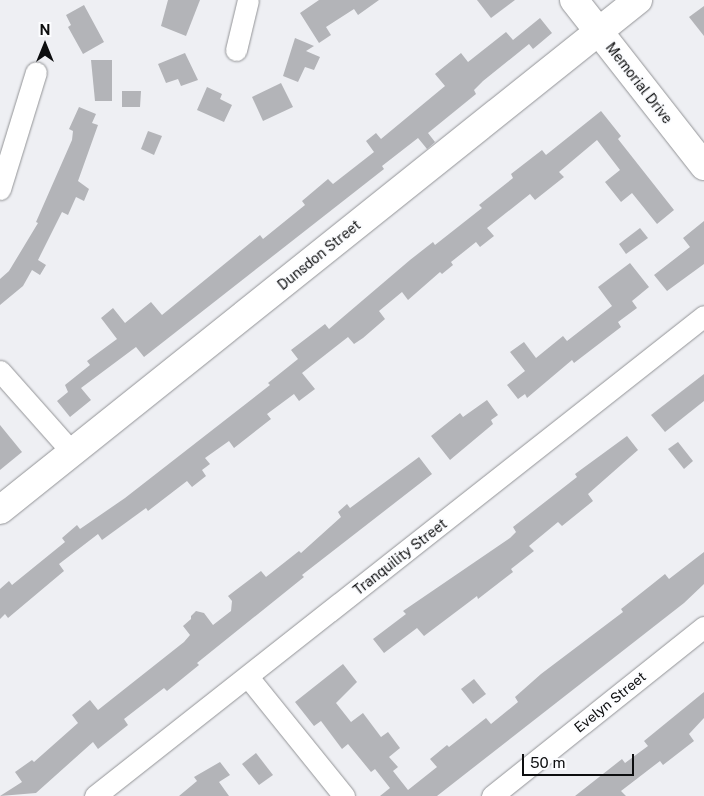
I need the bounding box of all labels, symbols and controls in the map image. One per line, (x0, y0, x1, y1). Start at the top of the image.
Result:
north arrow (20, 20, 70, 70)
text: N (40, 22, 50, 38)
street label: Memorial Drive (602, 39, 676, 127)
street label: Dunsdon Street (274, 216, 364, 294)
street label: Tranquility Street (350, 515, 450, 599)
street label: Evelyn Street (571, 668, 649, 736)
scale bar (524, 744, 636, 776)
text: 50 m (530, 754, 565, 771)

